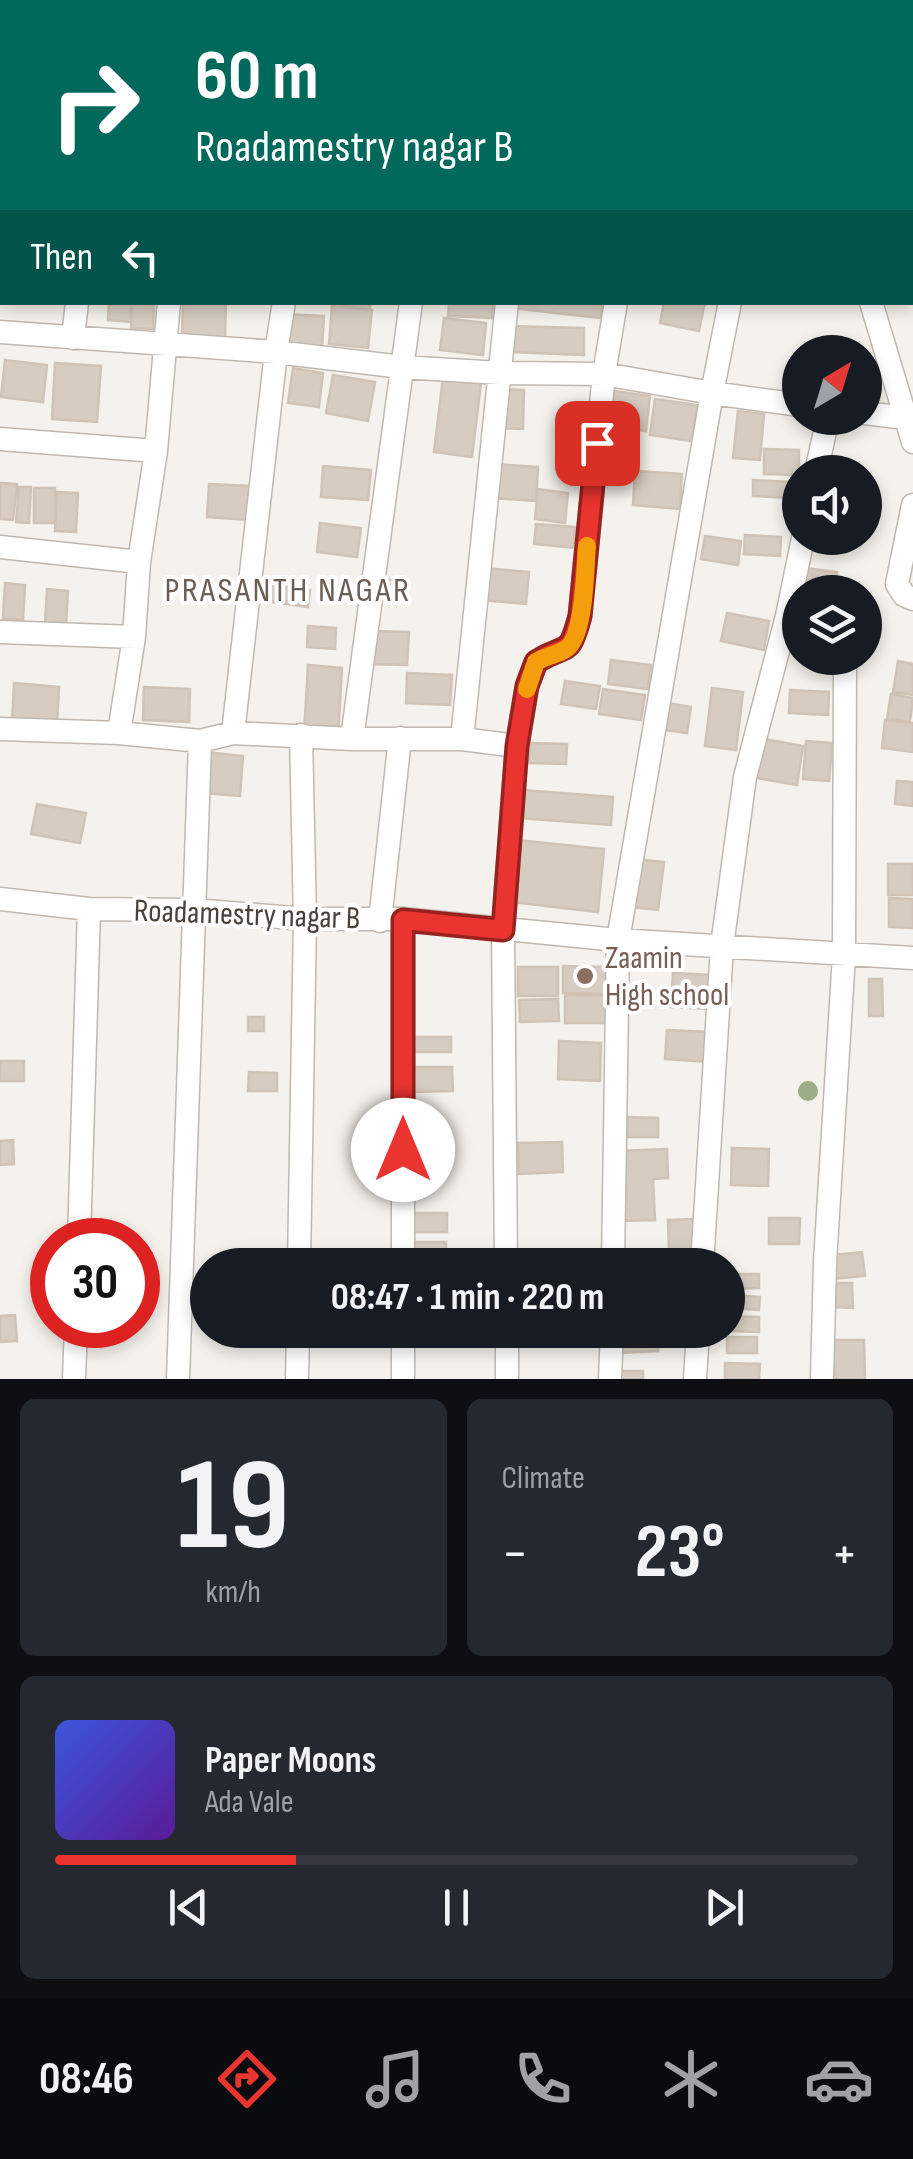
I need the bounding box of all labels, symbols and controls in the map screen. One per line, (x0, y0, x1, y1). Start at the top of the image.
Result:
text: 60 m (195, 35, 319, 119)
icon: right (30, 40, 160, 170)
text: Roadamestry nagar B (195, 120, 513, 175)
icon: left (113, 230, 168, 285)
text: Then (30, 235, 93, 280)
north arrow (782, 335, 882, 435)
map controls (782, 335, 882, 675)
pin (555, 401, 640, 486)
icon: arrive (570, 416, 625, 471)
button: sound (782, 455, 882, 555)
district label: PRASANTH NAGAR (164, 569, 412, 612)
button: layers (782, 575, 882, 675)
street label: Roadamestry nagar B (133, 892, 361, 938)
place label: Zaamin High school (605, 939, 729, 1015)
marker: Zaamin High school (574, 965, 596, 987)
position arrow (351, 1098, 455, 1202)
speed limit sign: 30 (30, 1218, 160, 1348)
text: 08:47 · 1 min · 220 m (331, 1275, 604, 1320)
text: 19 (177, 1430, 290, 1586)
text: Climate (502, 1459, 585, 1498)
text: 23° (635, 1508, 725, 1599)
text: − (502, 1521, 528, 1588)
text: + (831, 1521, 858, 1588)
text: km/h (206, 1573, 261, 1612)
text: Paper Moons (205, 1738, 376, 1783)
text: Ada Vale (205, 1783, 294, 1822)
icon: previous (161, 1880, 216, 1935)
icon: pause (429, 1880, 484, 1935)
icon: next (697, 1880, 752, 1935)
icon: directions (212, 2044, 282, 2114)
icon: music (360, 2044, 430, 2114)
icon: phone (508, 2044, 578, 2114)
icon: climate (656, 2044, 726, 2114)
icon: car (804, 2044, 874, 2114)
text: 08:46 (39, 2052, 134, 2107)

